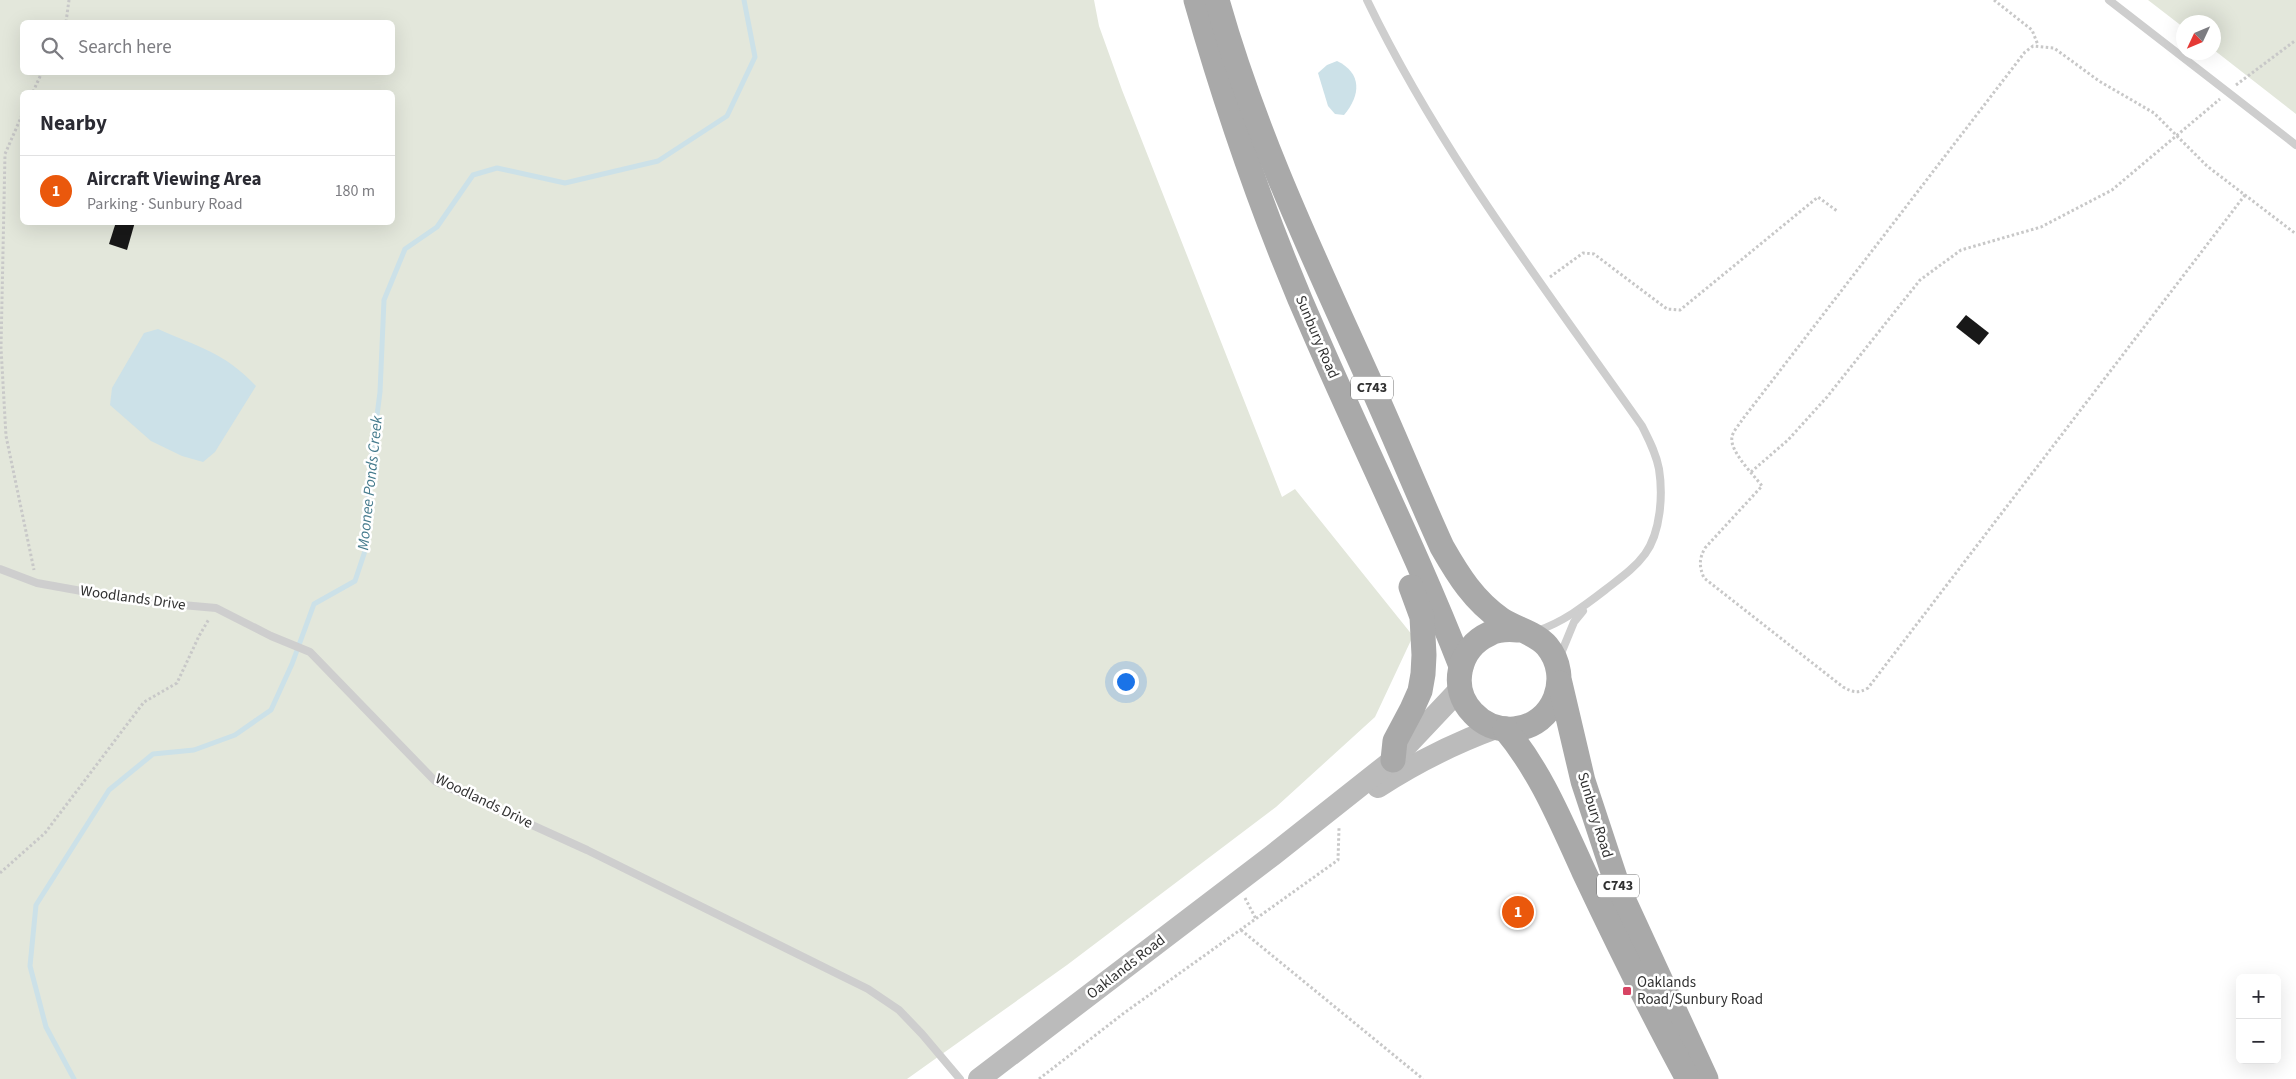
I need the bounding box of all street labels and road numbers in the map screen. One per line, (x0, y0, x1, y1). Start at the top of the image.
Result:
street label: Sunbury Road (1290, 292, 1344, 382)
road number: C743 (1351, 376, 1393, 399)
street label: Woodlands Drive (79, 580, 187, 616)
street label: Woodlands Drive (432, 768, 536, 834)
street label: Sunbury Road (1572, 770, 1618, 860)
road number: C743 (1597, 874, 1639, 898)
street label: Oaklands Road (1082, 930, 1170, 1004)

